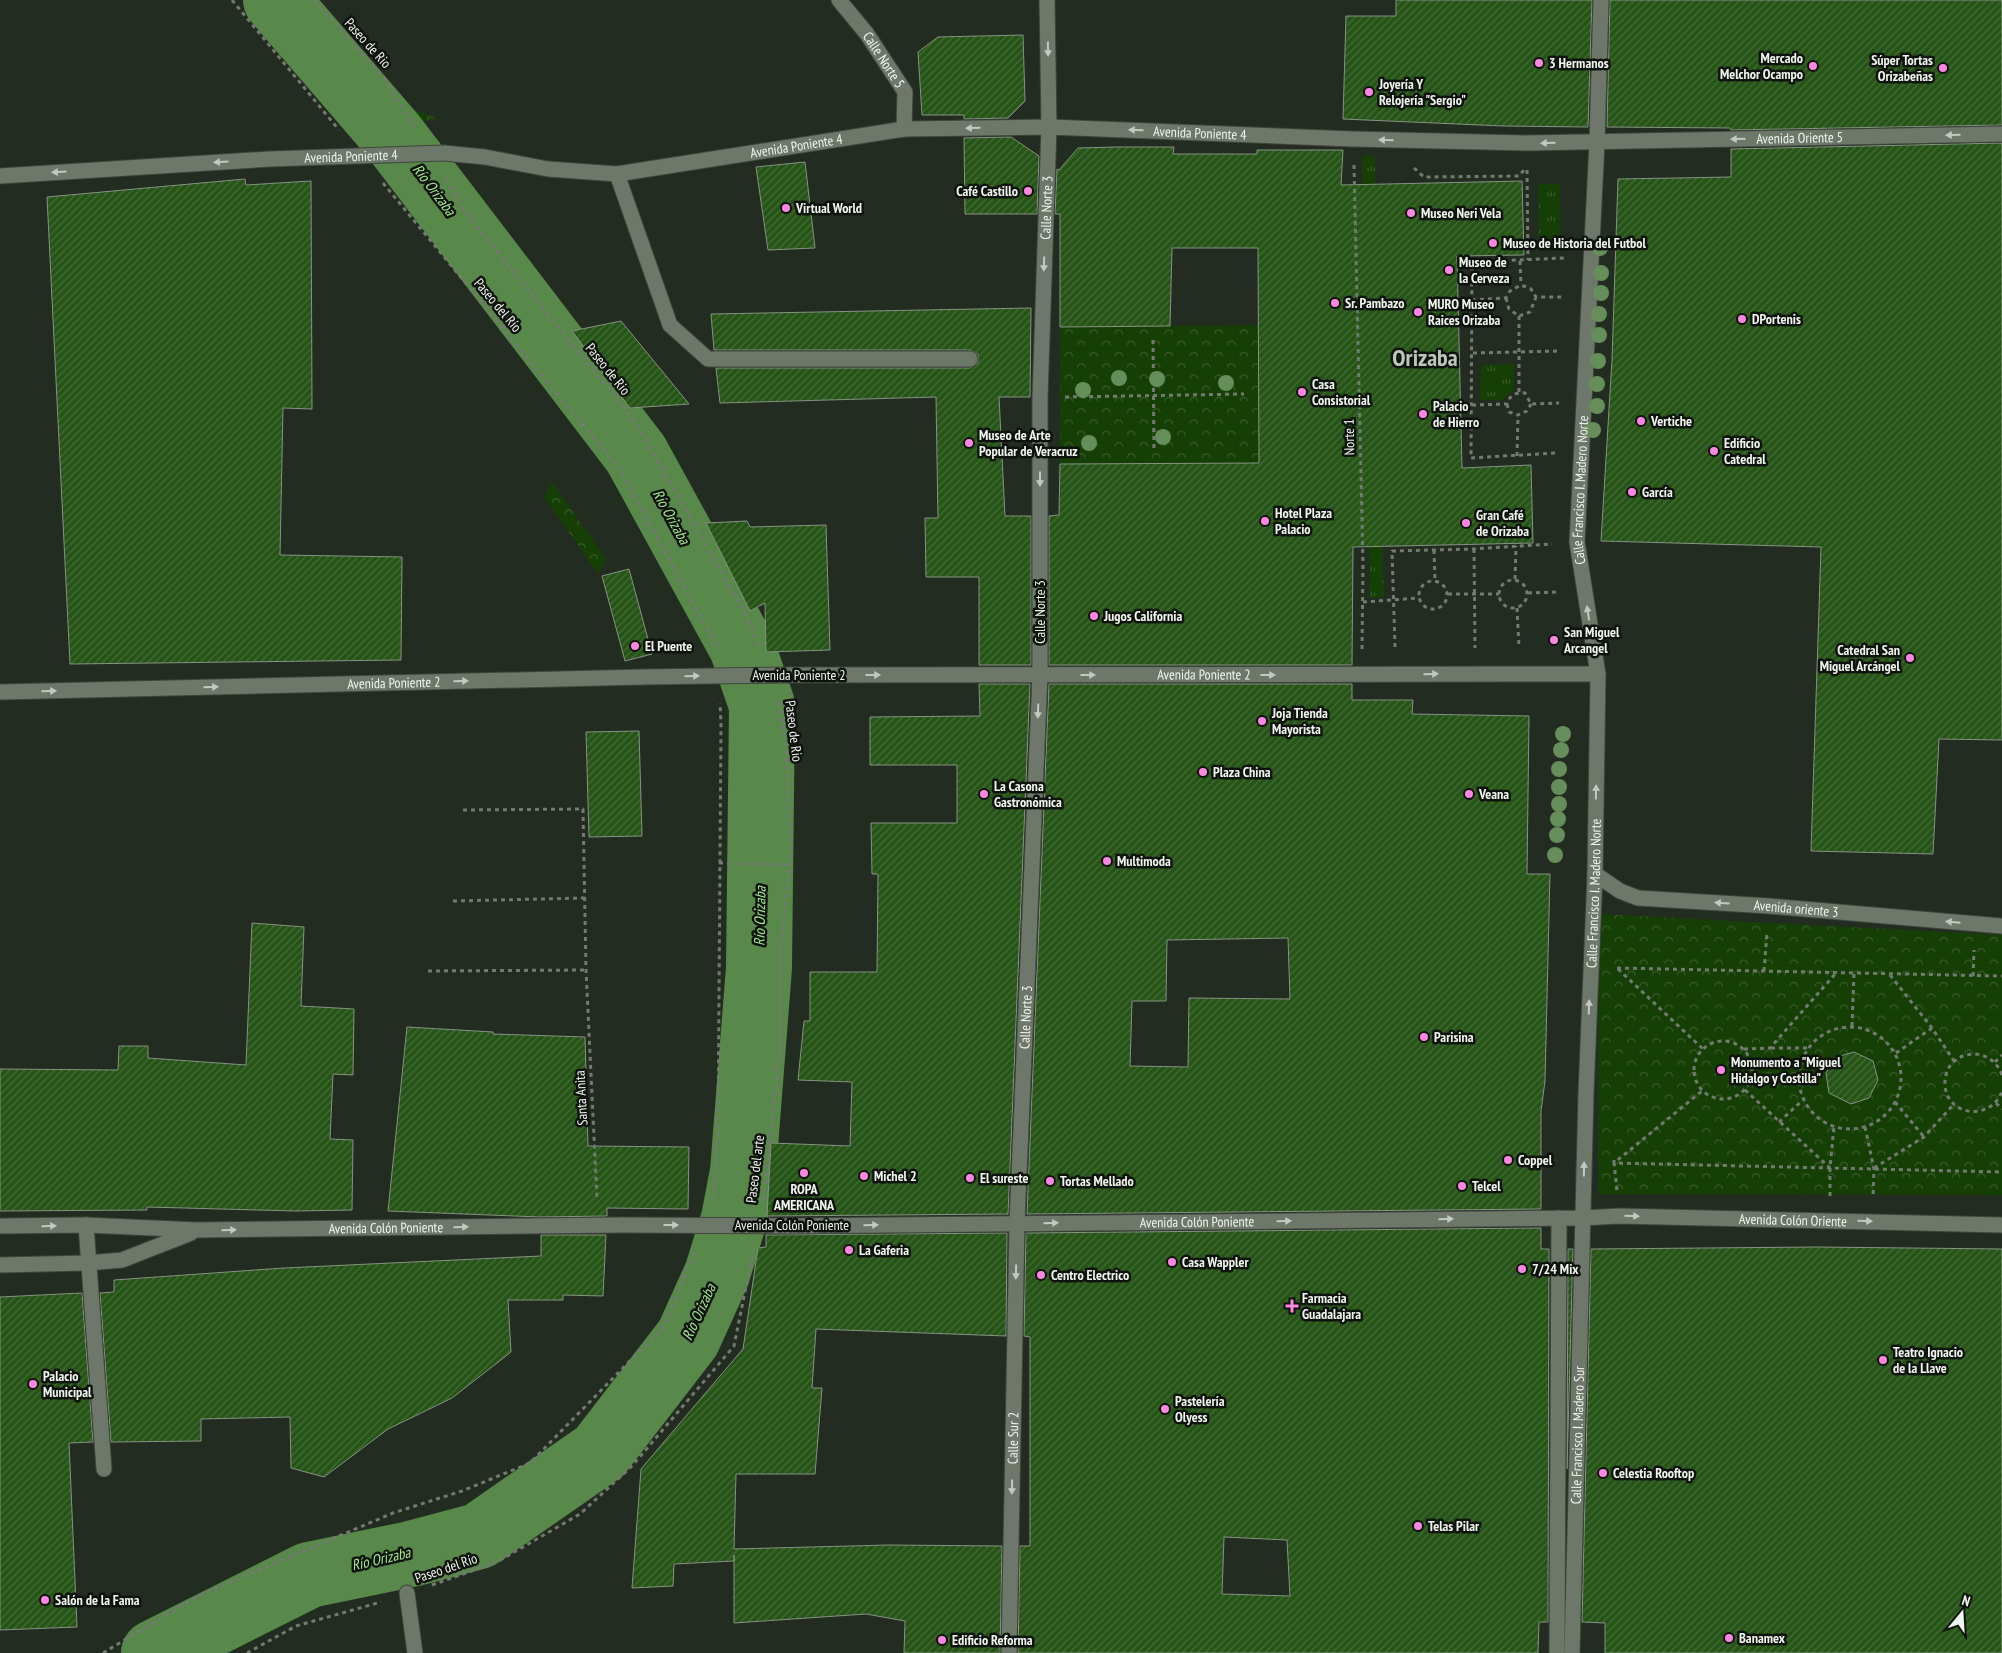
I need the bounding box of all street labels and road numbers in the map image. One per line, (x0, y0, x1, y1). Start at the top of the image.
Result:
street label: Paseo de Rio (341, 14, 395, 72)
street label: Calle Norte 5 (859, 28, 909, 91)
street label: Avenida Poniente 4 (1153, 122, 1247, 144)
street label: Avenida Oriente 5 (1756, 128, 1843, 148)
street label: Avenida Poniente 4 (749, 130, 844, 162)
street label: Avenida Poniente 4 (304, 146, 399, 167)
street label: Calle Norte 3 (1036, 175, 1056, 240)
street label: Paseo del Río (470, 274, 526, 336)
street label: Paseo de Rio (582, 339, 634, 399)
street label: Calle Francisco I. Madero Norte (1568, 415, 1592, 566)
street label: Norte 1 (1340, 419, 1358, 455)
street label: Calle Norte 3 (1031, 580, 1049, 644)
street label: Avenida Poniente 2 (1157, 665, 1251, 684)
street label: Avenida Poniente 2 (752, 666, 846, 684)
street label: Avenida Poniente 2 (347, 673, 441, 693)
street label: Paseo de Rio (781, 699, 807, 763)
street label: Calle Francisco I. Madero Norte (1582, 818, 1605, 968)
street label: Avenida oriente 3 (1753, 896, 1839, 921)
street label: Calle Norte 3 (1015, 985, 1036, 1049)
street label: Santa Anita (571, 1070, 591, 1126)
street label: Paseo del arte (742, 1134, 768, 1204)
street label: Avenida Colón Oriente (1739, 1210, 1847, 1230)
street label: Avenida Colón Poniente (1140, 1212, 1255, 1231)
street label: Avenida Colón Poniente (735, 1216, 849, 1234)
street label: Avenida Colón Poniente (329, 1218, 443, 1237)
street label: Calle Francisco I. Madero Sur (1567, 1366, 1588, 1504)
street label: Calle Sur 2 (1004, 1412, 1022, 1464)
street label: Paseo del Río (412, 1549, 480, 1587)

